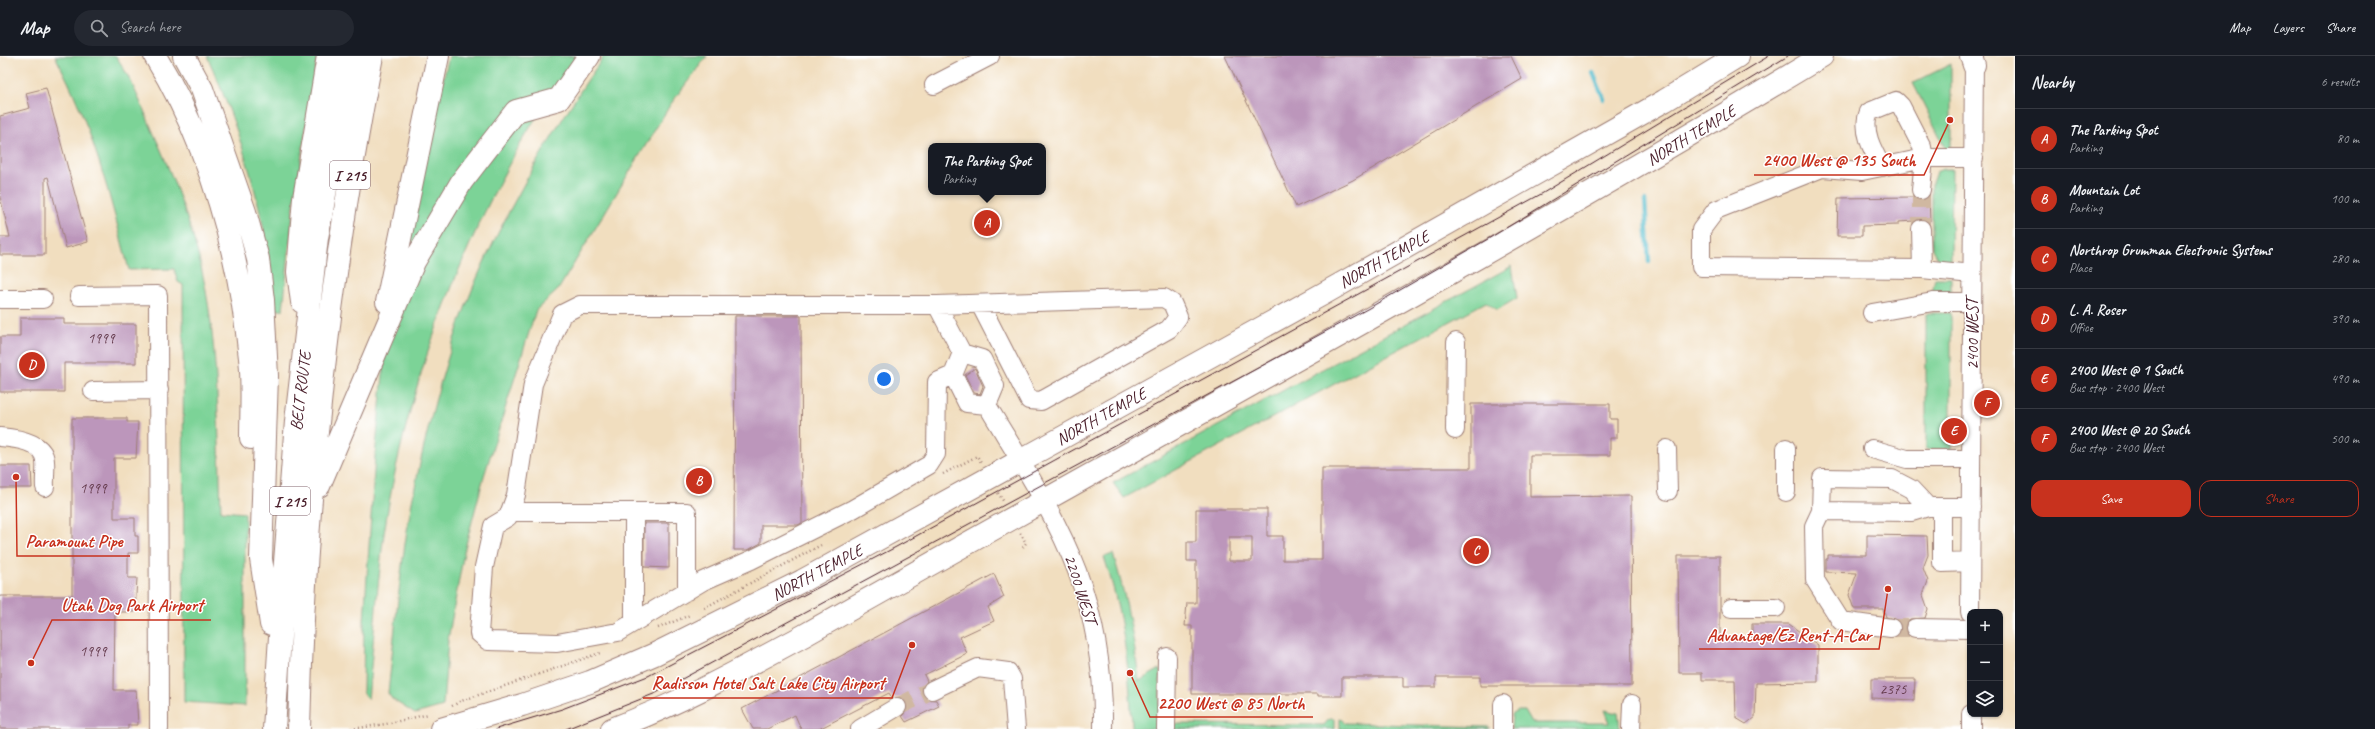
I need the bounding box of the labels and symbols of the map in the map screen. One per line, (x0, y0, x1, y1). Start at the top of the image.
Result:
street label: NORTH TEMPLE (1643, 99, 1742, 170)
callout: 2400 West @ 135 South (1754, 145, 1924, 175)
text: 2400 West @ 135 South (1762, 149, 1916, 171)
road number: I 215 (330, 161, 370, 189)
pin: A (974, 208, 1000, 238)
street label: NORTH TEMPLE (1335, 225, 1436, 293)
street label: 2400 WEST (1962, 294, 1983, 370)
house number: 1999 (87, 329, 116, 348)
street label: BELT ROUTE (285, 349, 316, 432)
pin: D (19, 350, 45, 380)
your location (874, 369, 894, 389)
street label: NORTH TEMPLE (1052, 382, 1153, 450)
pin: F (1974, 388, 2000, 418)
pin: E (1941, 416, 1967, 446)
pin: B (686, 466, 712, 496)
house number: 1999 (79, 479, 108, 498)
road number: I 215 (270, 487, 310, 515)
callout: Paramount Pipe (17, 526, 130, 556)
text: Paramount Pipe (25, 530, 125, 552)
pin: C (1463, 536, 1489, 566)
street label: NORTH TEMPLE (768, 538, 869, 605)
street label: 2200 WEST (1059, 552, 1103, 630)
callout: Utah Dog Park Airport (52, 590, 211, 620)
text: Utah Dog Park Airport (61, 594, 206, 616)
callout: Advantage/Ez Rent-A-Car (1699, 619, 1879, 649)
text: Advantage/Ez Rent-A-Car (1707, 624, 1874, 646)
house number: 1999 (79, 642, 108, 661)
callout: Radisson Hotel Salt Lake City Airport (643, 668, 892, 698)
text: Radisson Hotel Salt Lake City Airport (652, 672, 887, 694)
house number: 2375 (1879, 680, 1908, 699)
callout: 2200 West @ 85 North (1150, 687, 1313, 717)
text: 2200 West @ 85 North (1157, 692, 1305, 714)

